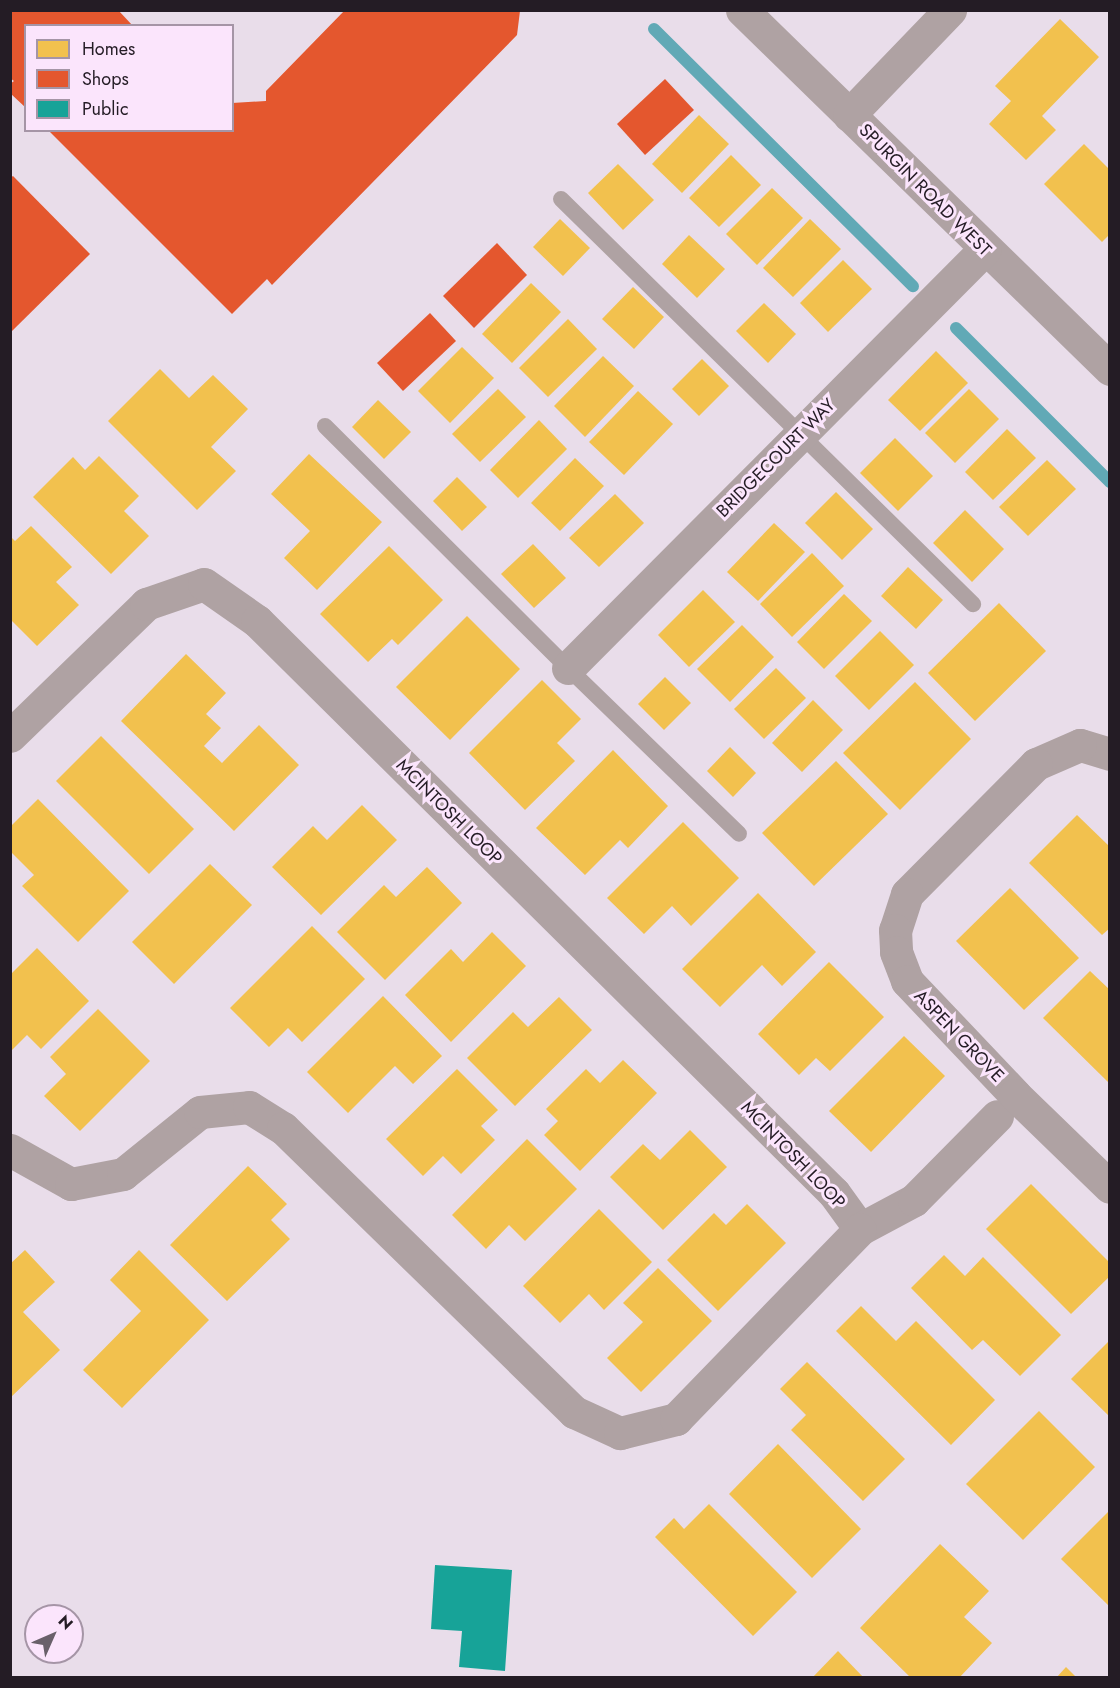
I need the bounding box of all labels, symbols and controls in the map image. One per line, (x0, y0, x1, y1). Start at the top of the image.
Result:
legend (24, 24, 234, 132)
text: Homes (82, 36, 135, 62)
text: Shops (82, 66, 129, 92)
text: Public (82, 96, 129, 122)
street label: SPURGIN ROAD WEST (854, 119, 996, 261)
street label: BRIDGECOURT WAY (712, 394, 840, 522)
street label: MCINTOSH LOOP (392, 755, 506, 869)
street label: ASPEN GROVE (909, 985, 1009, 1087)
street label: MCINTOSH LOOP (736, 1097, 850, 1213)
north arrow (24, 1604, 84, 1664)
text: N (53, 1610, 78, 1635)

